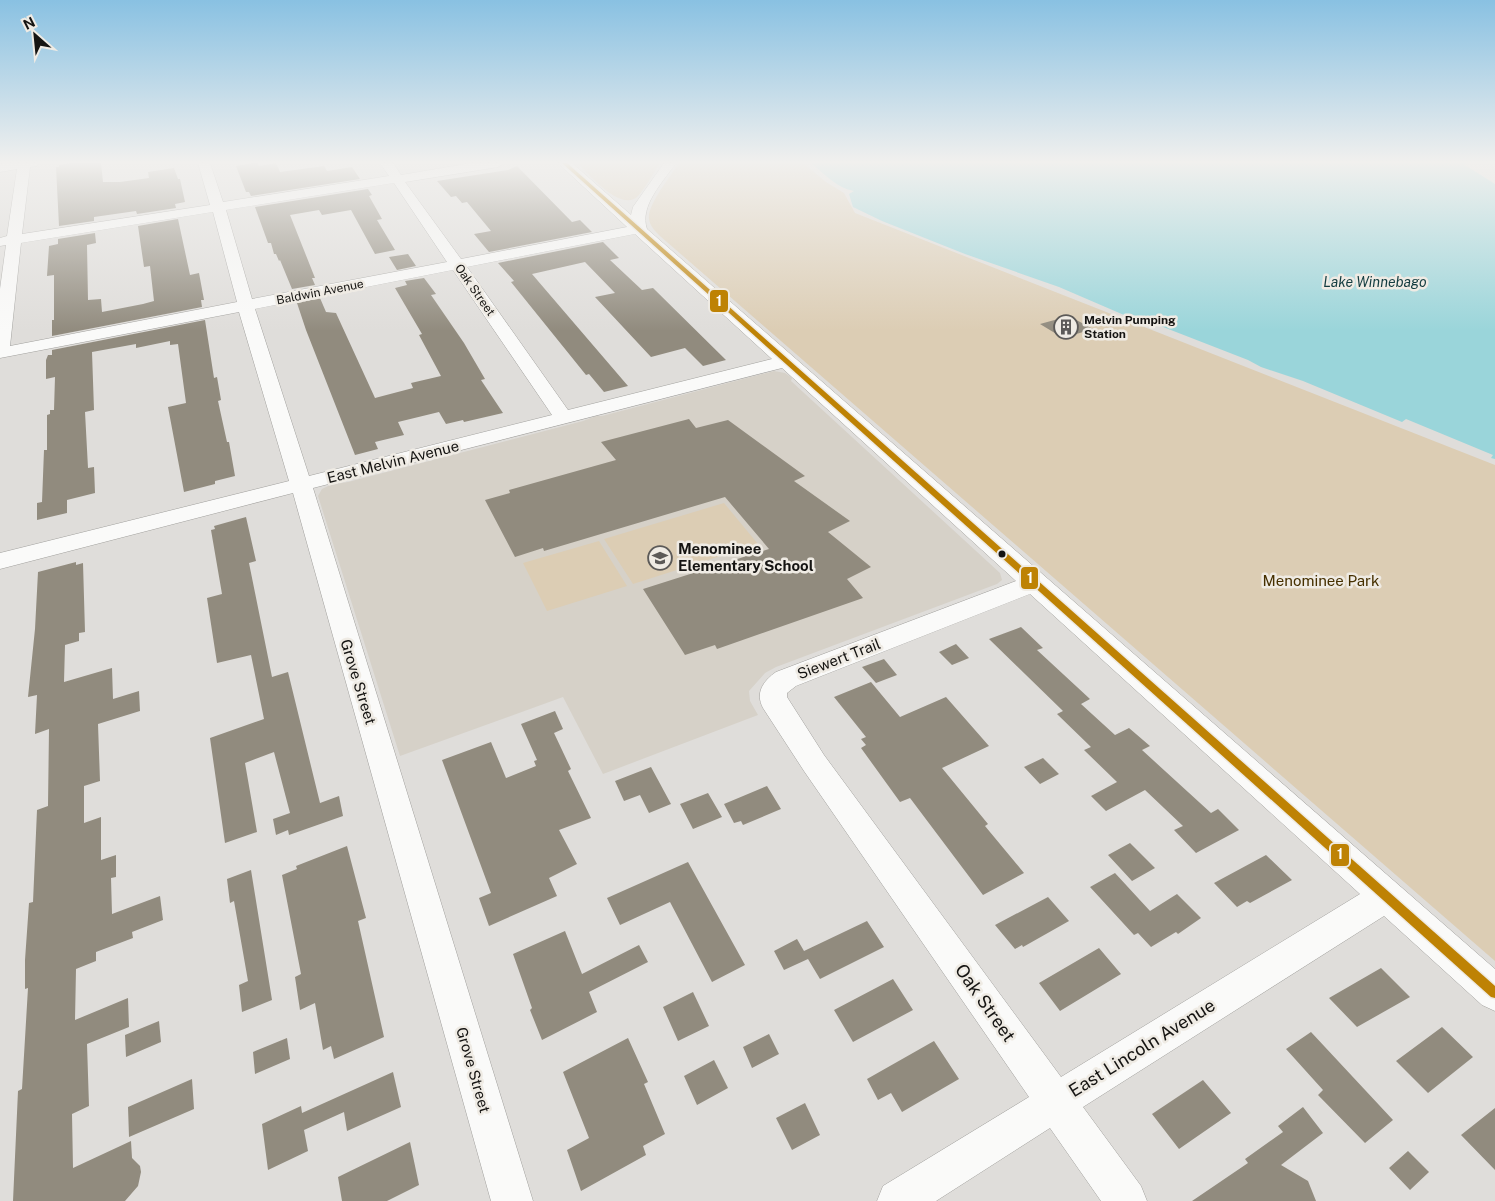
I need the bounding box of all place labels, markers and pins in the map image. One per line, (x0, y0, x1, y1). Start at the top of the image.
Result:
place label: Melvin Pumping Station (1084, 313, 1176, 341)
building icon: Melvin Pumping Station (1053, 314, 1079, 340)
place label: Menominee Elementary School (678, 540, 814, 574)
school or university icon: Menominee Elementary School (647, 545, 673, 571)
unlabelled marker (997, 549, 1007, 559)

